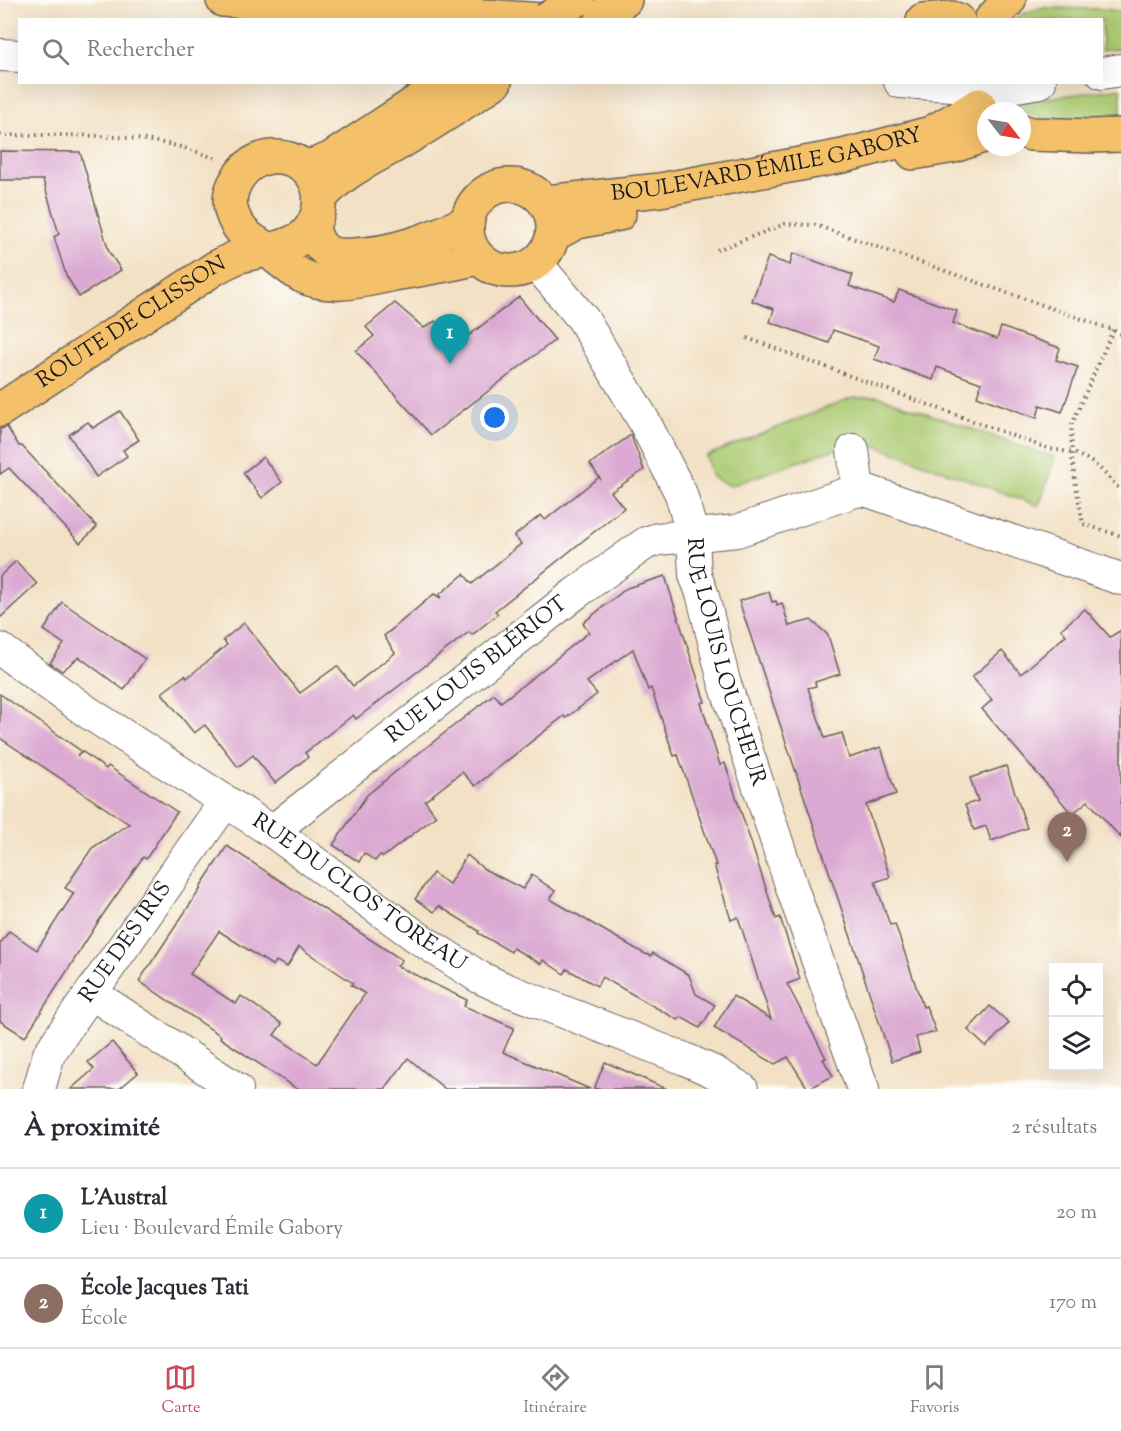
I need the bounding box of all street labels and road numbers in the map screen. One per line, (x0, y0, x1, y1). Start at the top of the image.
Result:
street label: BOULEVARD ÉMILE GABORY (610, 120, 926, 211)
street label: ROUTE DE CLISSON (31, 249, 232, 397)
street label: RUE LOUIS LOUCHEUR (677, 537, 774, 791)
street label: RUE LOUIS BLÉRIOT (380, 589, 575, 752)
street label: RUE DU CLOS TOREAU (245, 806, 472, 980)
street label: RUE DES IRIS (72, 875, 180, 1010)

